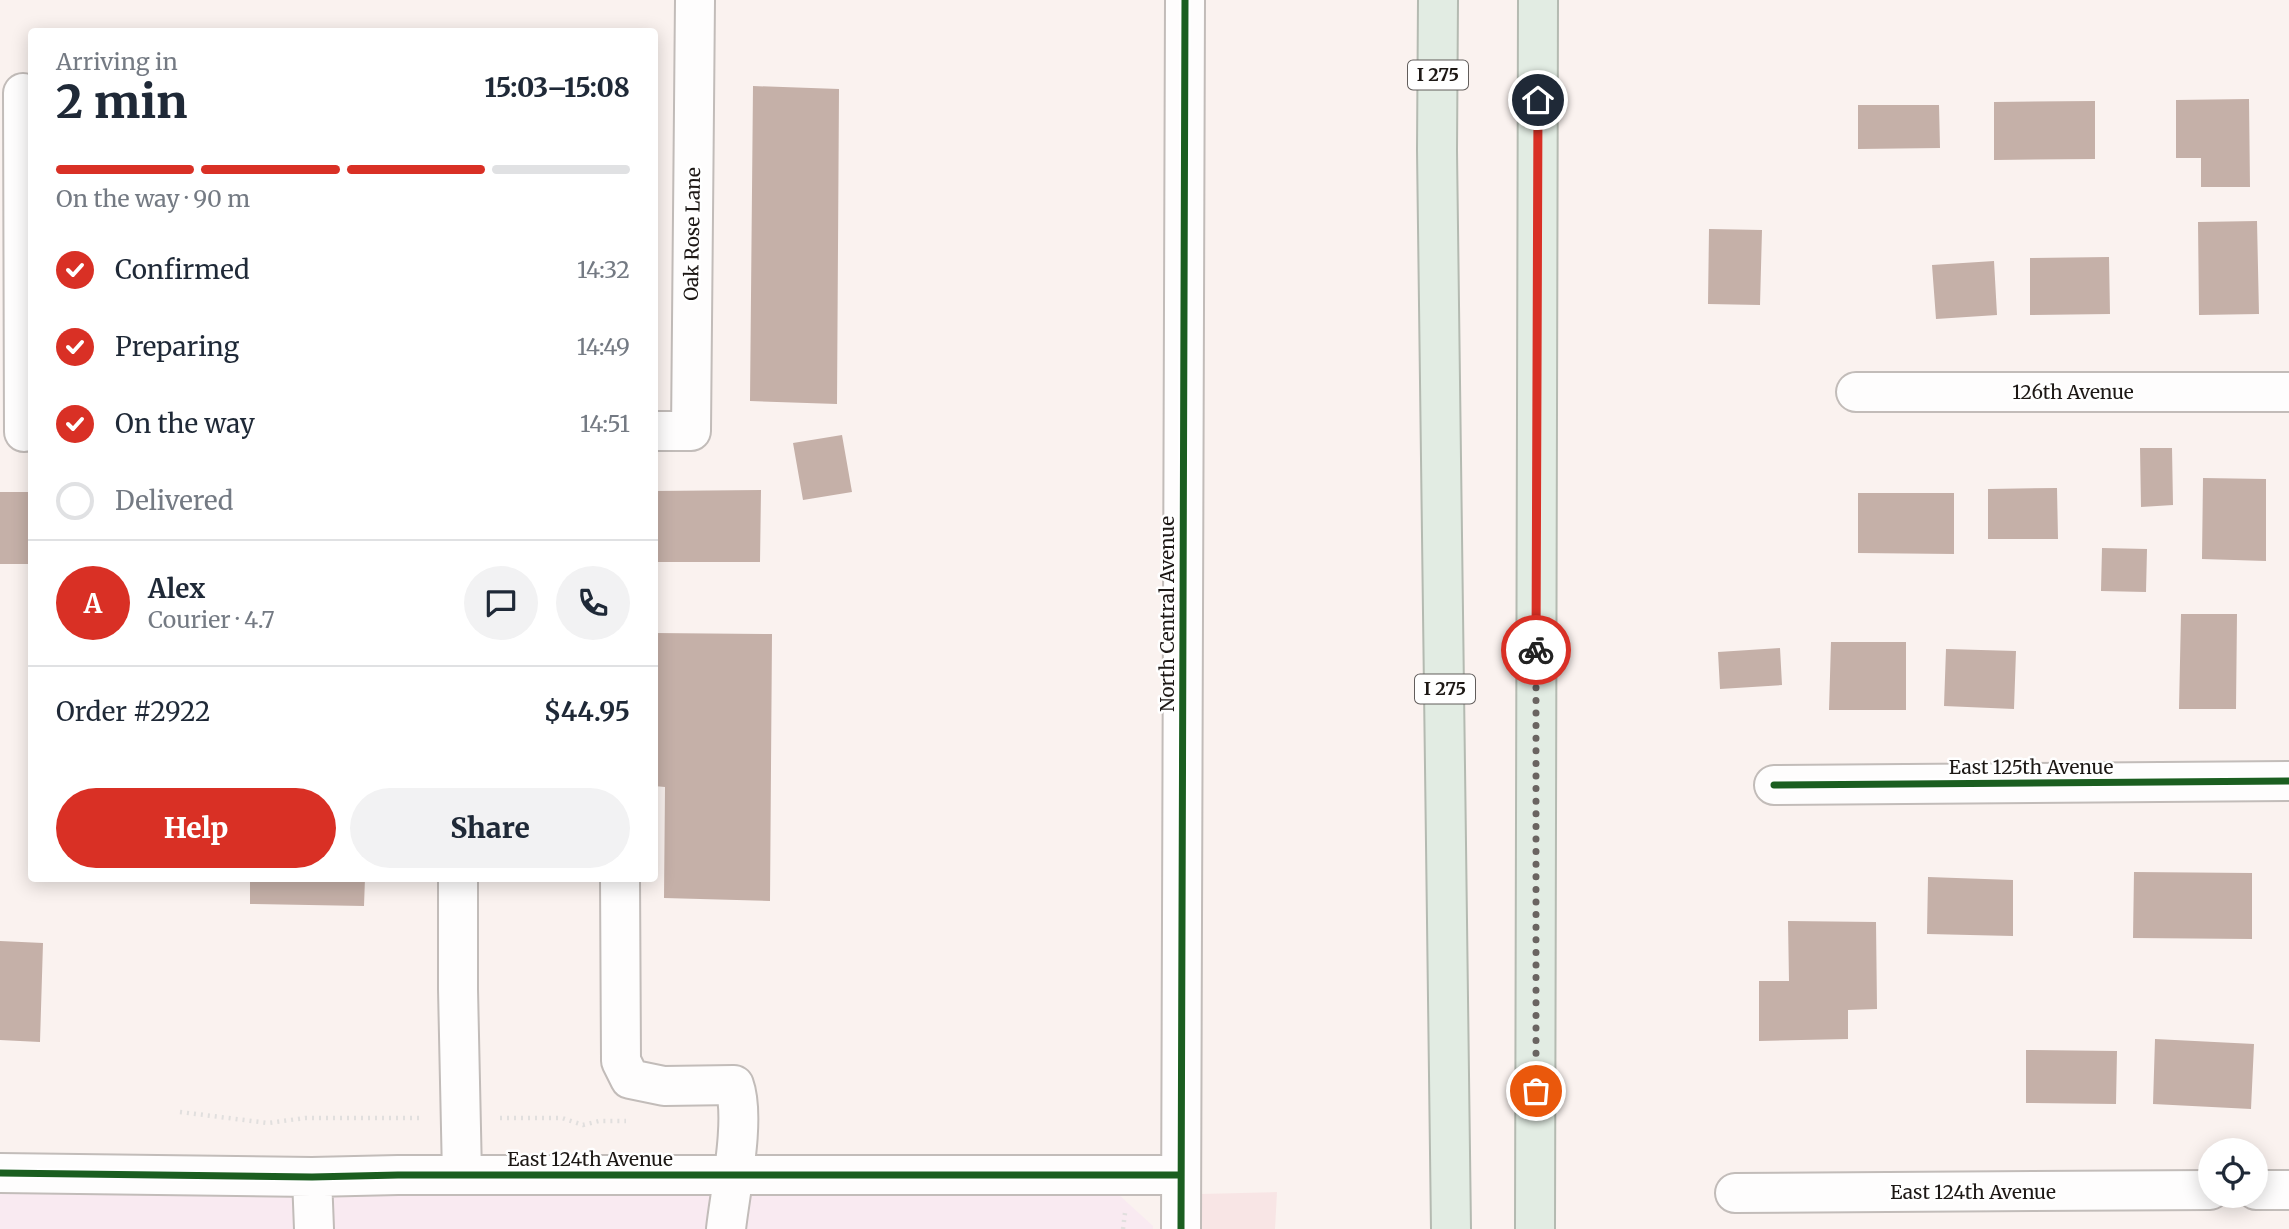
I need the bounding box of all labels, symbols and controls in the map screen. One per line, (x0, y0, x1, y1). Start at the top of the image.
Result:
text: Arriving in (56, 47, 178, 76)
road number: I 275 (1408, 60, 1468, 90)
pin (1508, 70, 1568, 130)
text: 15:03–15:08 (485, 71, 630, 104)
text: 2 min (56, 73, 188, 131)
icon: home (1519, 81, 1557, 119)
street label: Oak Rose Lane (679, 167, 705, 301)
text: On the way · 90 m (56, 184, 250, 213)
icon: check (56, 251, 94, 289)
text: Confirmed (115, 253, 250, 286)
text: 14:32 (577, 255, 630, 284)
icon: check (56, 328, 94, 366)
text: Preparing (115, 330, 239, 363)
text: 14:49 (577, 332, 630, 361)
street label: 126th Avenue (2012, 380, 2134, 404)
icon: check (56, 405, 94, 443)
text: On the way (115, 407, 255, 440)
text: 14:51 (580, 409, 630, 438)
text: Delivered (115, 484, 234, 517)
street label: North Central Avenue (1155, 516, 1179, 712)
button: chat (464, 566, 538, 640)
button: phone (556, 566, 630, 640)
text: Alex (148, 572, 205, 605)
text: A (84, 587, 102, 620)
text: Courier · 4.7 (148, 605, 275, 634)
courier (1501, 615, 1571, 685)
icon: bike (1517, 631, 1555, 669)
road number: I 275 (1415, 674, 1475, 704)
text: Order #2922 (56, 695, 210, 728)
text: $44.95 (544, 695, 630, 728)
street label: East 125th Avenue (1949, 755, 2113, 779)
button: Help (56, 788, 336, 868)
button: Share (350, 788, 630, 868)
pin (1506, 1061, 1566, 1121)
icon: bag (1517, 1072, 1555, 1110)
map controls (2198, 1138, 2268, 1208)
button: locate (2198, 1138, 2268, 1208)
street label: East 124th Avenue (507, 1147, 673, 1171)
street label: East 124th Avenue (1890, 1180, 2056, 1204)

